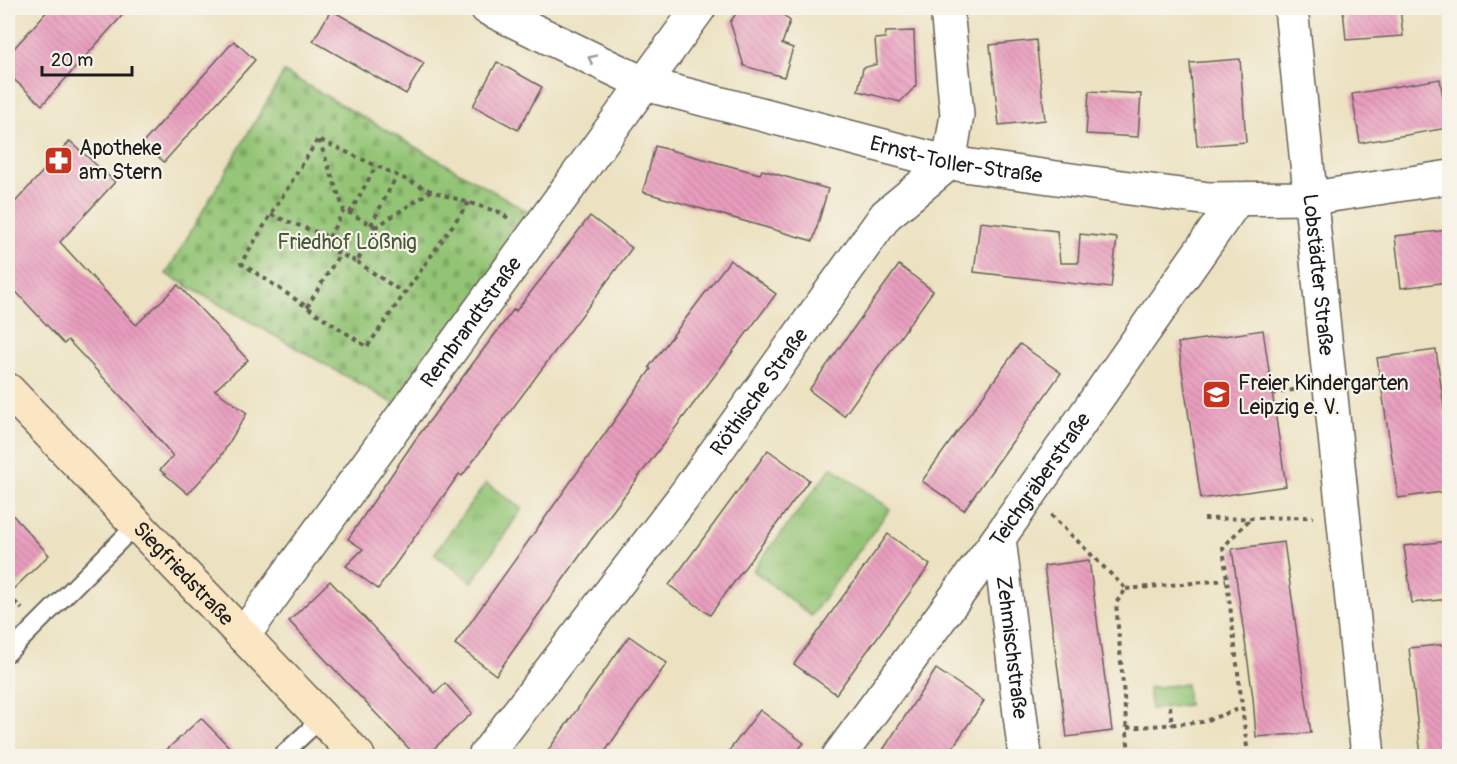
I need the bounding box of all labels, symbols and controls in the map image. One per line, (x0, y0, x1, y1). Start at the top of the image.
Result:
scale bar (42, 39, 132, 77)
text: 20 m (51, 49, 93, 72)
one-way arrow (587, 55, 598, 67)
street label: Ernst-Toller-Straße (867, 130, 1045, 190)
place label: Apotheke am Stern (79, 135, 162, 186)
pharmacy icon: Apotheke am Stern (42, 144, 74, 176)
street label: Lobstädter Straße (1296, 193, 1340, 357)
park label: Friedhof Lößnig (277, 229, 417, 256)
street label: Rembrandtstraße (415, 251, 528, 393)
street label: Röthische Straße (705, 322, 815, 461)
place label: Freier Kindergarten Leipzig e. V. (1238, 370, 1409, 421)
school or university icon: Freier Kindergarten Leipzig e. V. (1201, 379, 1233, 411)
street label: Teichgräberstraße (984, 407, 1097, 552)
street label: Siegfriedstraße (127, 516, 240, 632)
street label: Zehmischstraße (990, 574, 1034, 721)

